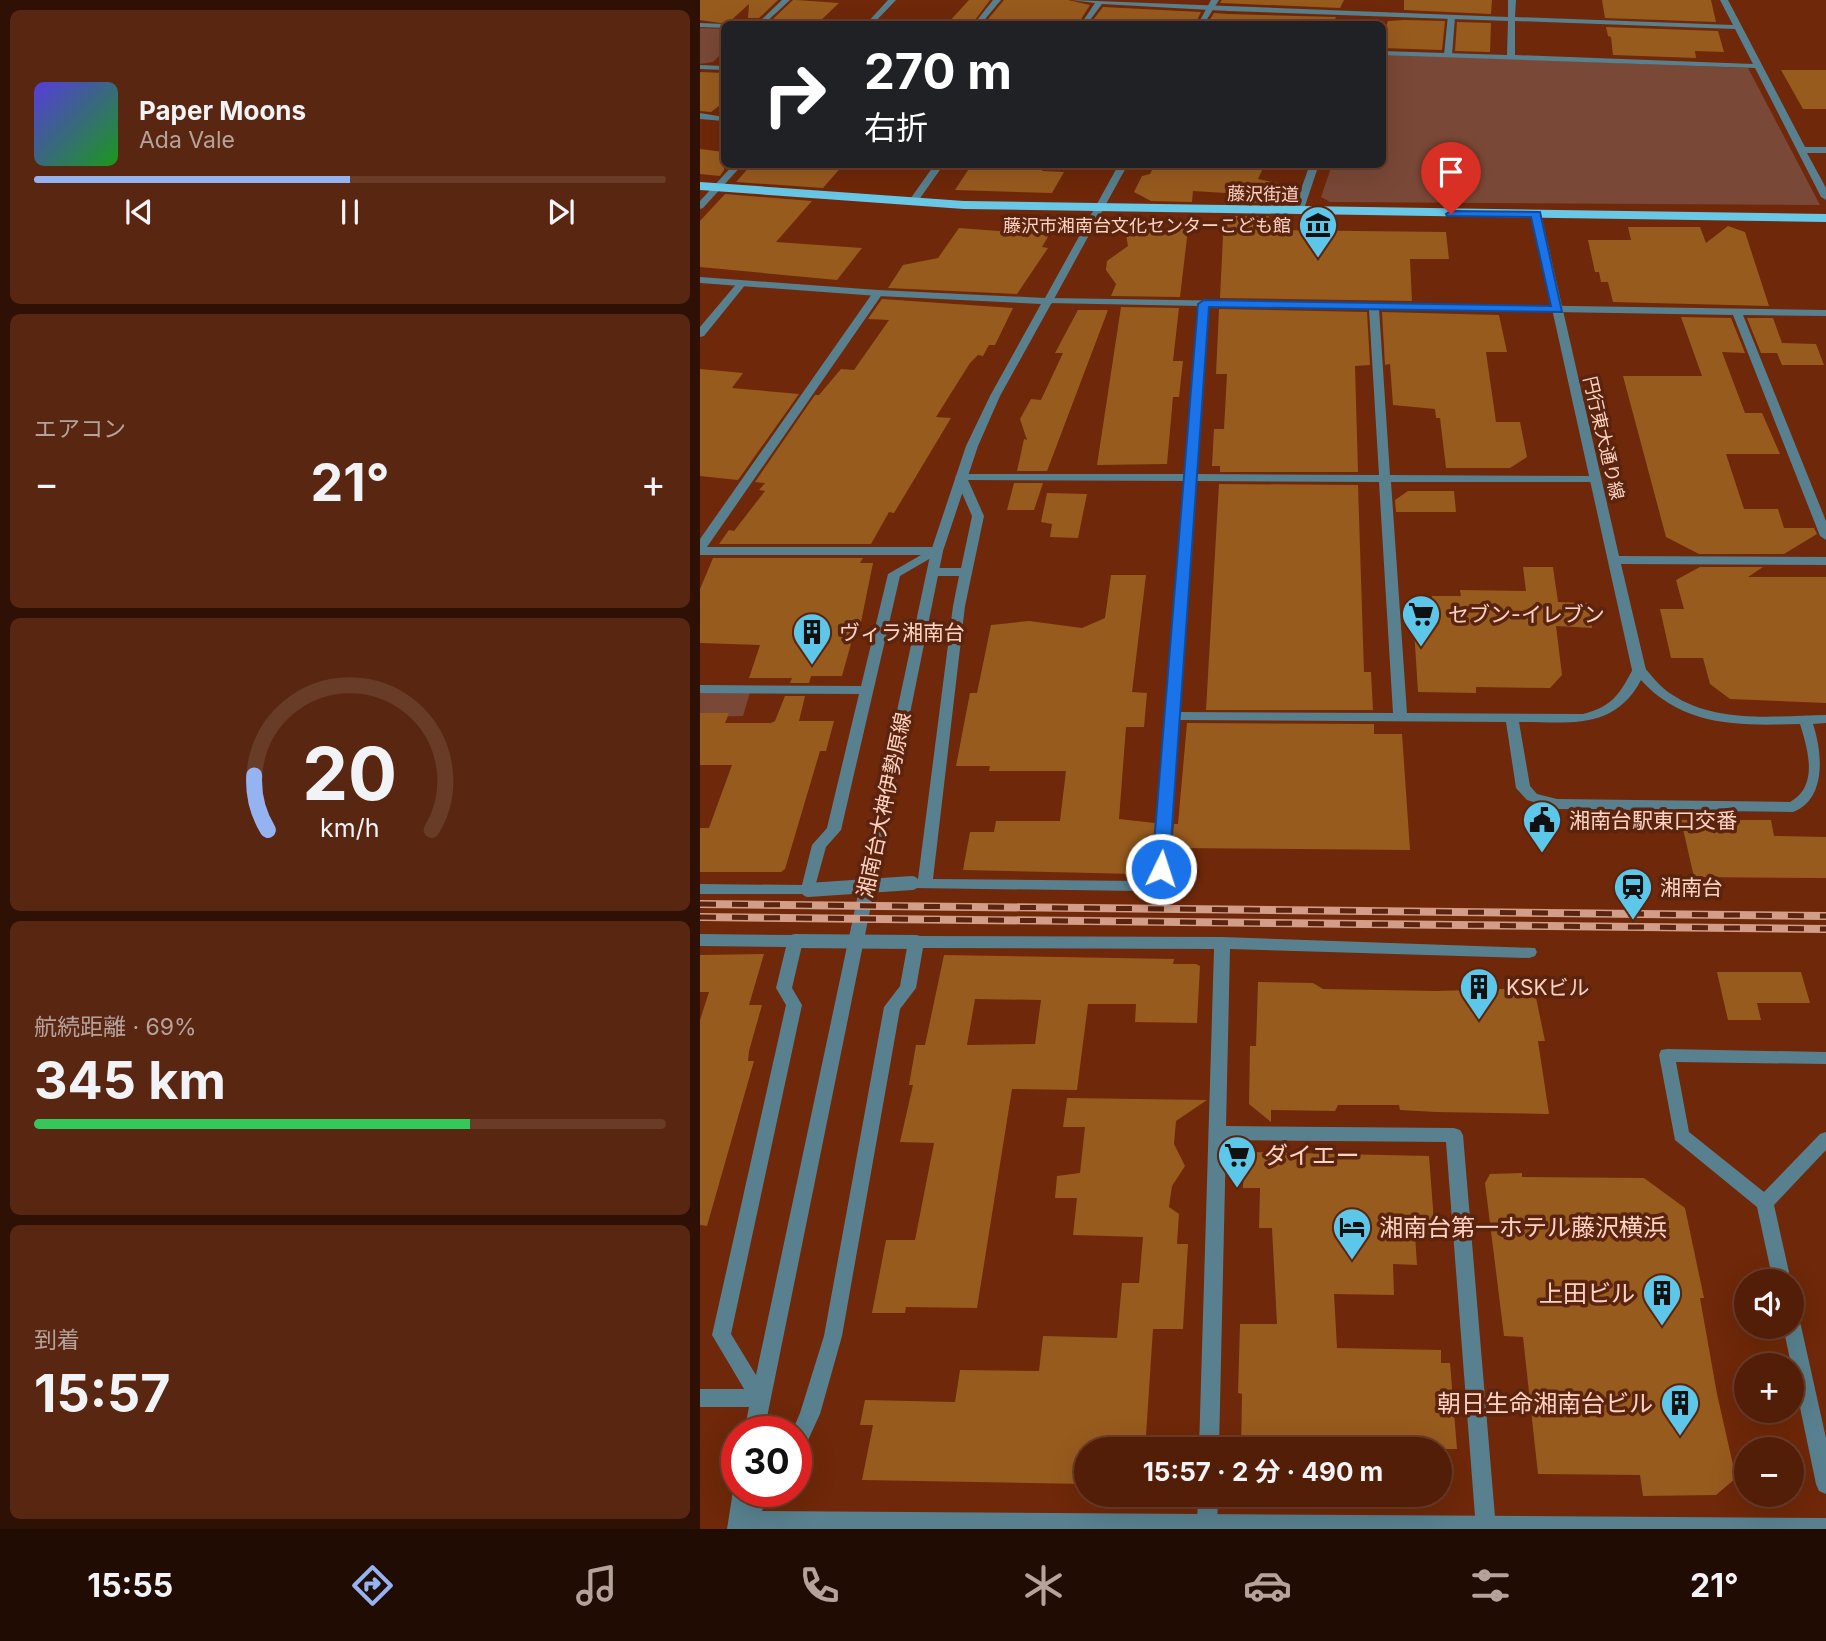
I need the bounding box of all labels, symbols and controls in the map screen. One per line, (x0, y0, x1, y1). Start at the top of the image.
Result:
text: 270 m (864, 42, 1012, 101)
icon: right (749, 49, 840, 140)
text: Paper Moons (139, 95, 306, 126)
text: 右折 (864, 108, 928, 147)
text: Ada Vale (139, 126, 235, 154)
pin (1421, 142, 1481, 214)
icon: arrive (1432, 153, 1470, 191)
street label: 藤沢街道 (1227, 183, 1299, 205)
icon: previous (120, 193, 158, 231)
icon: pause (331, 193, 369, 231)
icon: next (542, 193, 580, 231)
museum icon: 藤沢市湘南台文化センターこども館 (1297, 204, 1339, 259)
place label: 藤沢市湘南台文化センターこども館 (1003, 215, 1291, 236)
street label: 円行東大通り線 (1580, 374, 1628, 502)
text: エアコン (34, 415, 126, 443)
text: 21° (310, 451, 390, 514)
text: − (34, 460, 59, 506)
text: + (641, 460, 666, 506)
supermarket icon: セブン-イレブン (1400, 593, 1442, 648)
place label: セブン-イレブン (1448, 602, 1605, 627)
building icon: ヴィラ湘南台 (791, 611, 833, 666)
place label: ヴィラ湘南台 (839, 620, 965, 645)
street label: 湘南台大神伊勢原線 (852, 710, 916, 900)
text: 20 (303, 730, 397, 819)
public building icon: 湘南台駅東口交番 (1521, 799, 1563, 854)
place label: 湘南台駅東口交番 (1569, 808, 1737, 833)
text: km/h (320, 813, 380, 843)
position arrow (1124, 832, 1198, 906)
station icon: 湘南台 (1612, 866, 1654, 921)
place label: 湘南台 (1660, 875, 1723, 900)
building icon: KSKビル (1458, 966, 1500, 1021)
place label: KSKビル (1506, 975, 1590, 1000)
text: 航続距離 · 69% (34, 1013, 197, 1041)
text: 345 km (34, 1049, 226, 1112)
supermarket icon: ダイエー (1216, 1134, 1258, 1189)
place label: ダイエー (1264, 1141, 1360, 1170)
hotel icon: 湘南台第一ホテル藤沢横浜 (1331, 1206, 1373, 1261)
place label: 湘南台第一ホテル藤沢横浜 (1379, 1213, 1667, 1242)
map controls (1734, 1269, 1804, 1507)
button: sound (1734, 1269, 1804, 1339)
building icon: 上田ビル (1641, 1272, 1683, 1327)
place label: 上田ビル (1539, 1279, 1635, 1308)
text: 到着 (34, 1326, 80, 1354)
button: + (1734, 1353, 1804, 1423)
text: 15:57 (34, 1362, 171, 1425)
building icon: 朝日生命湘南台ビル (1659, 1382, 1701, 1437)
place label: 朝日生命湘南台ビル (1437, 1389, 1653, 1418)
speed limit sign: 30 (721, 1416, 812, 1507)
button: − (1734, 1437, 1804, 1507)
text: 15:57 · 2 分 · 490 m (1143, 1456, 1383, 1487)
icon: directions (348, 1561, 397, 1610)
icon: music (572, 1561, 621, 1610)
icon: phone (795, 1561, 844, 1610)
icon: climate (1019, 1561, 1068, 1610)
icon: car (1243, 1561, 1292, 1610)
icon: filters (1466, 1561, 1515, 1610)
text: 15:55 (87, 1566, 173, 1605)
text: 21° (1690, 1566, 1739, 1605)

